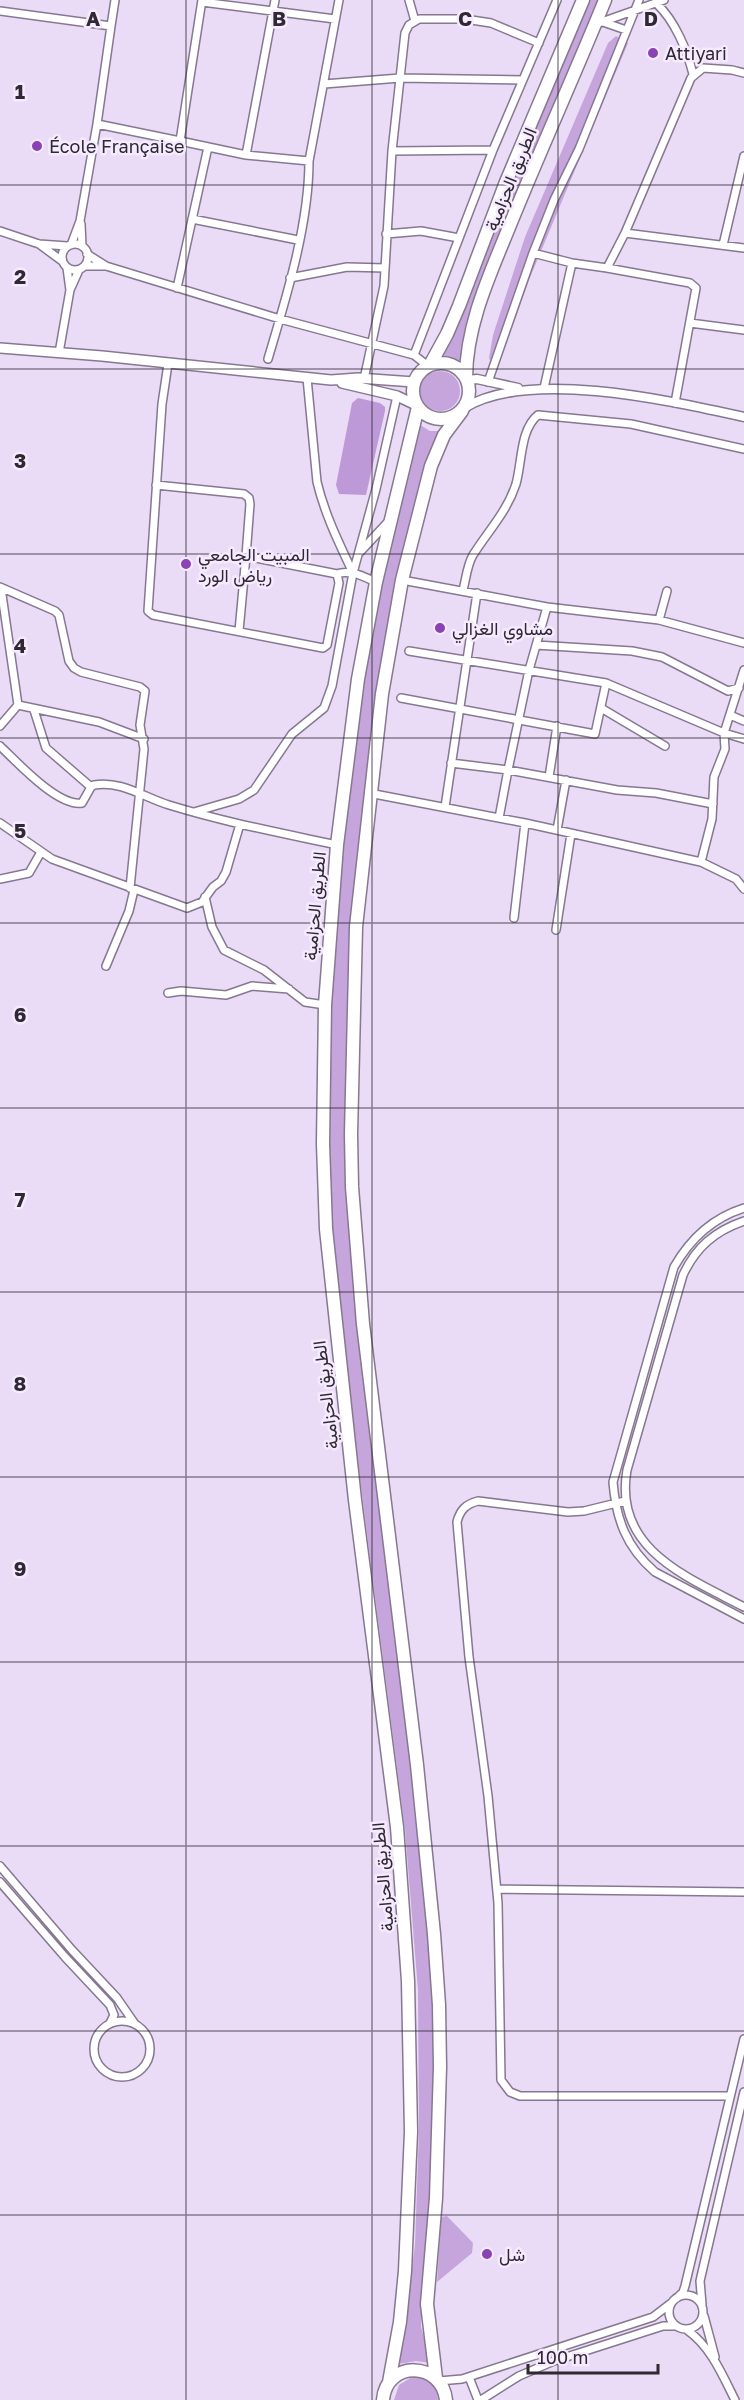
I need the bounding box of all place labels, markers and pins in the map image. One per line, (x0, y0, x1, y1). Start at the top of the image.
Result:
place label: Attiyari (665, 42, 727, 64)
marker: Attiyari (646, 46, 660, 60)
place label: École Française (49, 135, 185, 157)
marker: École Française (30, 139, 44, 153)
place label: المبيت الجامعي رياض الورد (198, 543, 310, 587)
marker: المبيت الجامعي رياض الورد (179, 557, 193, 571)
place label: مشاوي الغزالي (452, 617, 553, 644)
marker: مشاوي الغزالي (433, 621, 447, 635)
place label: شل (499, 2243, 525, 2266)
marker: شل (480, 2247, 494, 2261)

